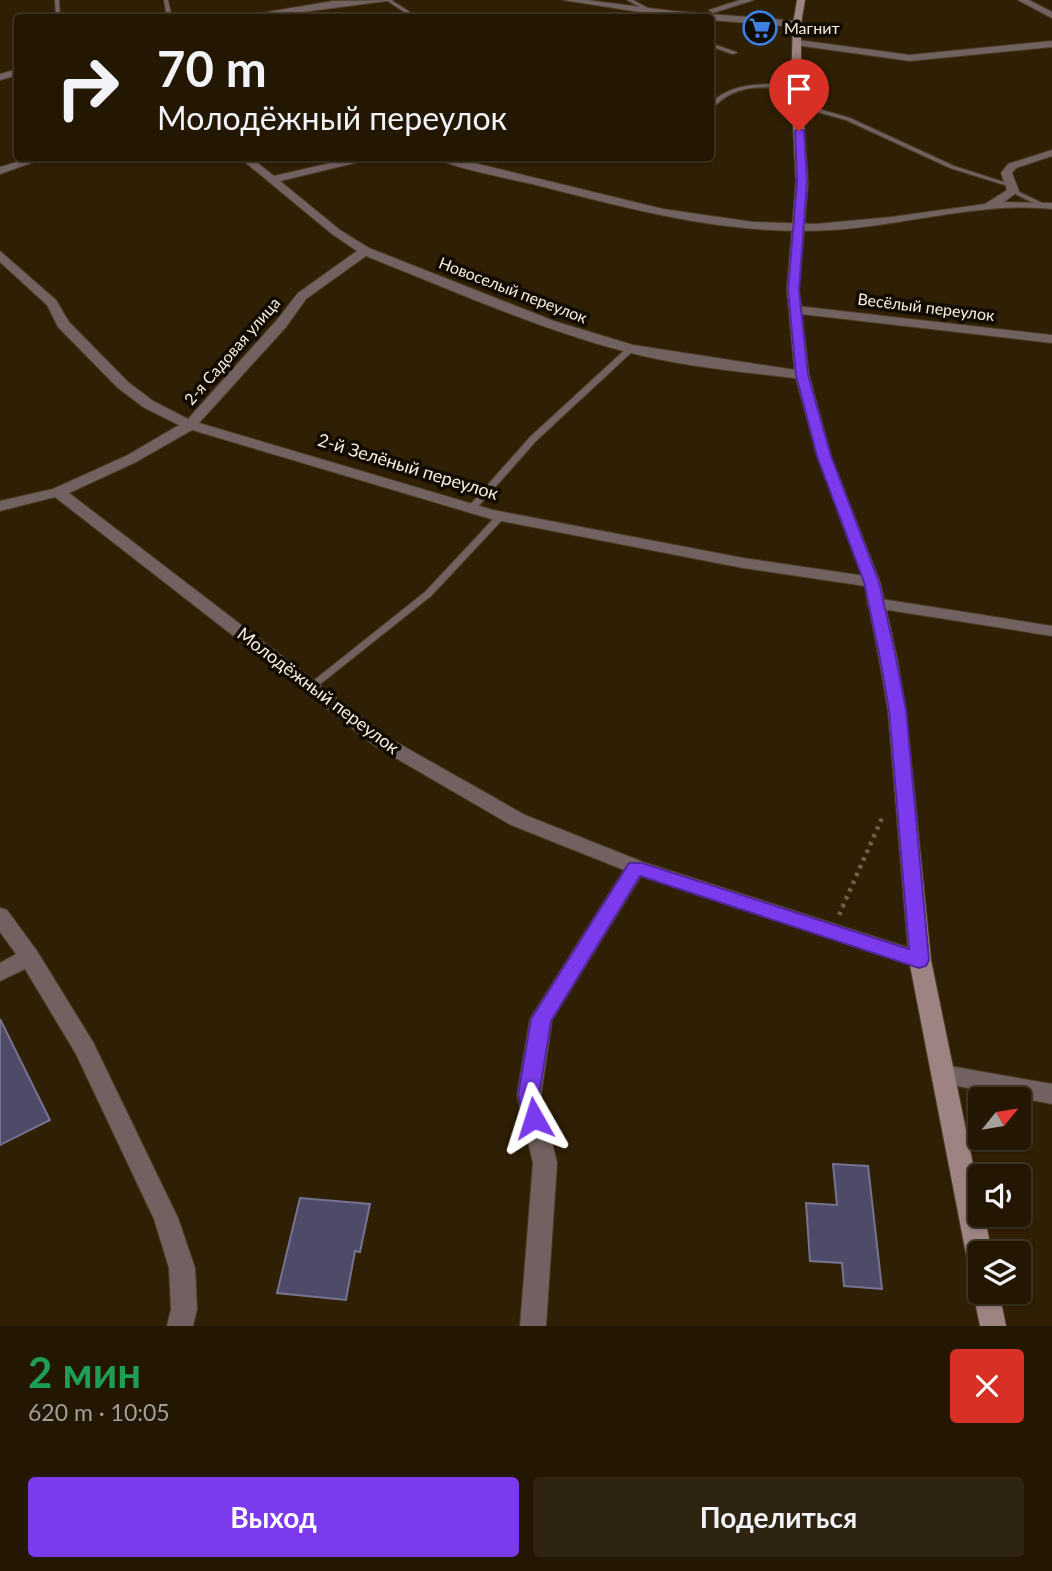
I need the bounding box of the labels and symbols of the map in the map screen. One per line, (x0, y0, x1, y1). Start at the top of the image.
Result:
supermarket icon: Магнит (741, 9, 779, 47)
place label: Магнит (784, 18, 840, 37)
pin (769, 59, 829, 131)
street label: Новоселый переулок (436, 253, 591, 327)
street label: Весёлый переулок (857, 289, 996, 324)
street label: 2-я Садовая улица (180, 293, 283, 408)
street label: 2-й Зелёный переулок (315, 428, 502, 504)
street label: Молодёжный переулок (233, 622, 404, 759)
position arrow (497, 1081, 571, 1155)
north arrow (968, 1087, 1031, 1150)

